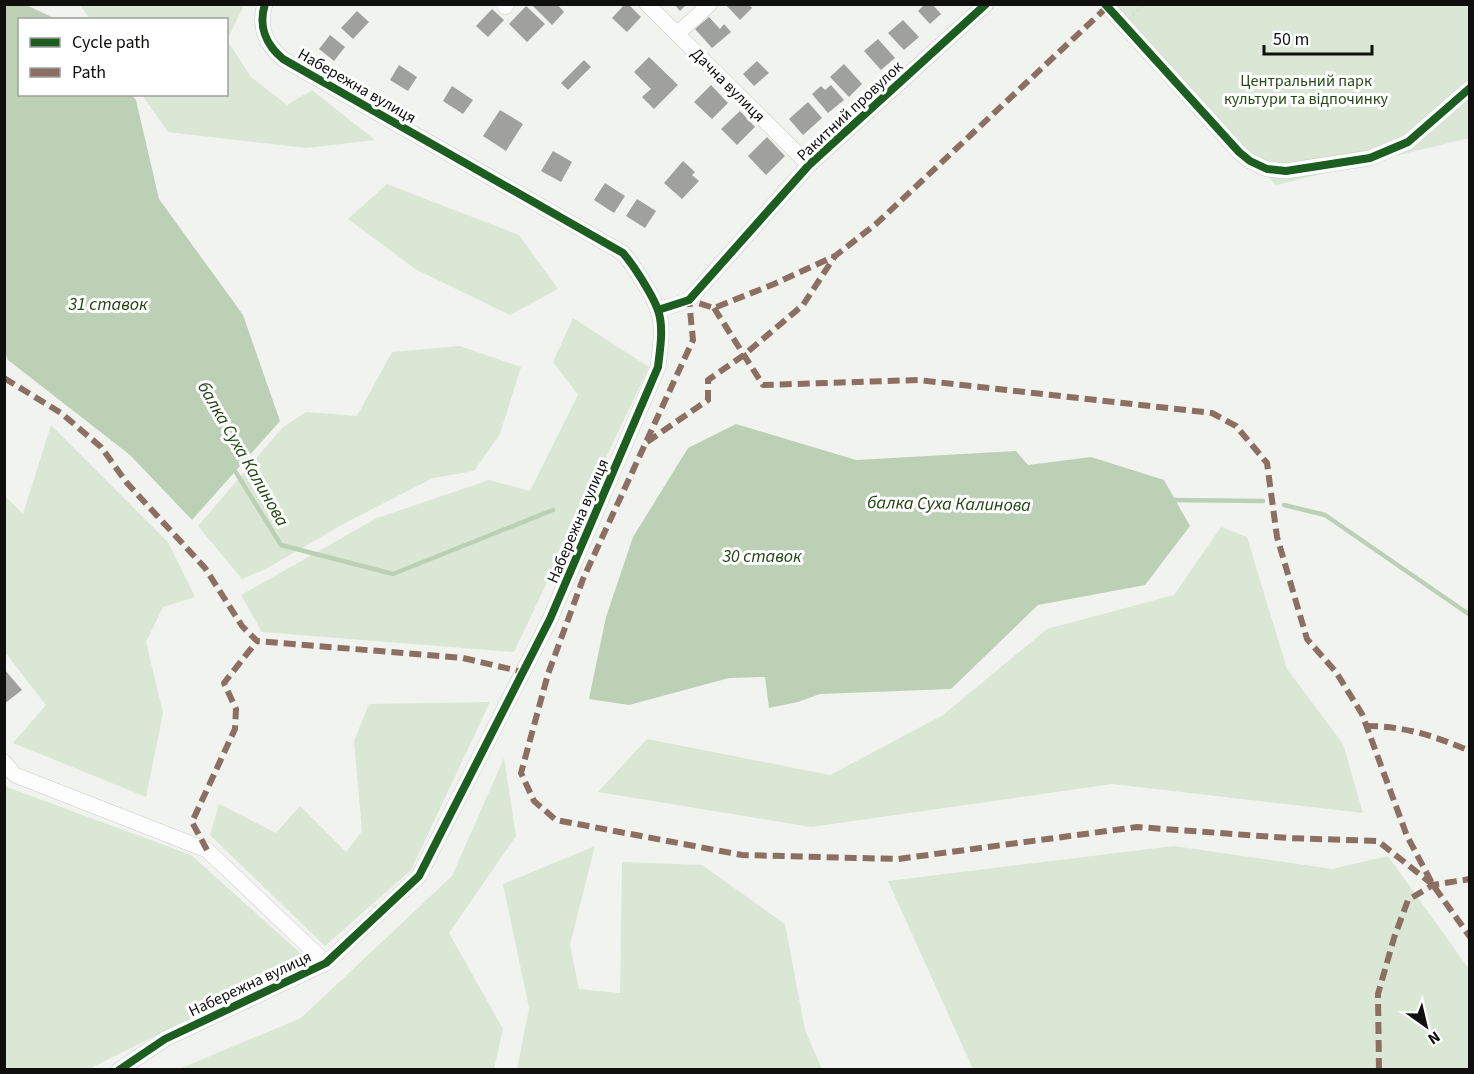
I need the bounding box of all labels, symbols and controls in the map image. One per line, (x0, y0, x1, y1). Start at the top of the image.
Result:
legend (18, 18, 228, 96)
scale bar (1264, 18, 1372, 56)
text: 50 m (1273, 27, 1309, 52)
text: Cycle path (72, 30, 150, 55)
street label: Набережна вулиця (294, 43, 420, 129)
street label: Дачна вулиця (686, 43, 770, 127)
street label: Ракитний провулок (792, 56, 908, 166)
text: Path (72, 60, 106, 85)
park label: Центральний парк культури та відпочинку (1224, 70, 1389, 110)
water label: 31 ставок (67, 292, 148, 317)
water label: балка Суха Калинова (191, 377, 295, 531)
street label: Набережна вулиця (542, 455, 614, 587)
water label: балка Суха Калинова (867, 490, 1031, 518)
water label: 30 ставок (721, 544, 802, 569)
street label: Набережна вулиця (185, 946, 315, 1022)
north arrow (1396, 996, 1456, 1056)
text: N (1423, 1026, 1444, 1050)

